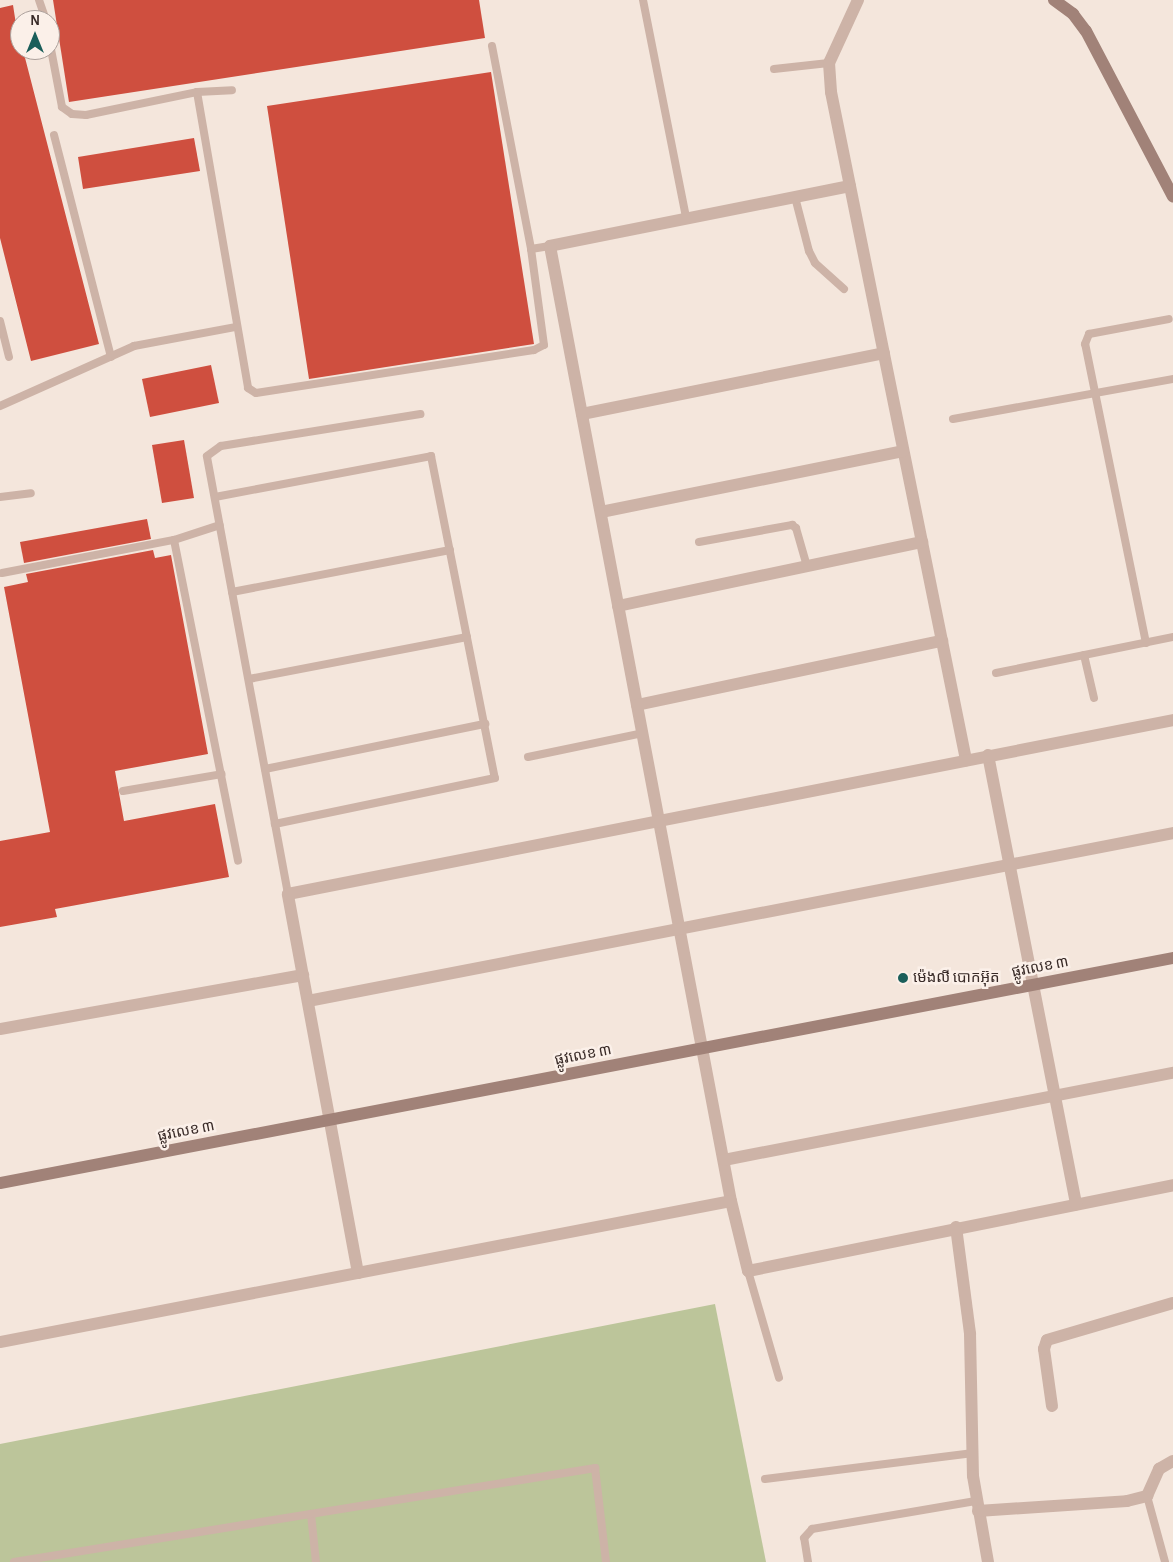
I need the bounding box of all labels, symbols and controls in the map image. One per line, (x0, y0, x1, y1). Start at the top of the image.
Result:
north arrow (10, 10, 60, 60)
text: N (30, 14, 40, 28)
street label: ផ្លូវលេខ ៣ (1010, 953, 1070, 981)
place label: ម៉េងលី បោកអ៊ុត (913, 969, 1000, 987)
marker: ម៉េងលី បោកអ៊ុត (897, 972, 909, 984)
street label: ផ្លូវលេខ ៣ (553, 1041, 613, 1069)
street label: ផ្លូវលេខ ៣ (156, 1117, 216, 1145)

